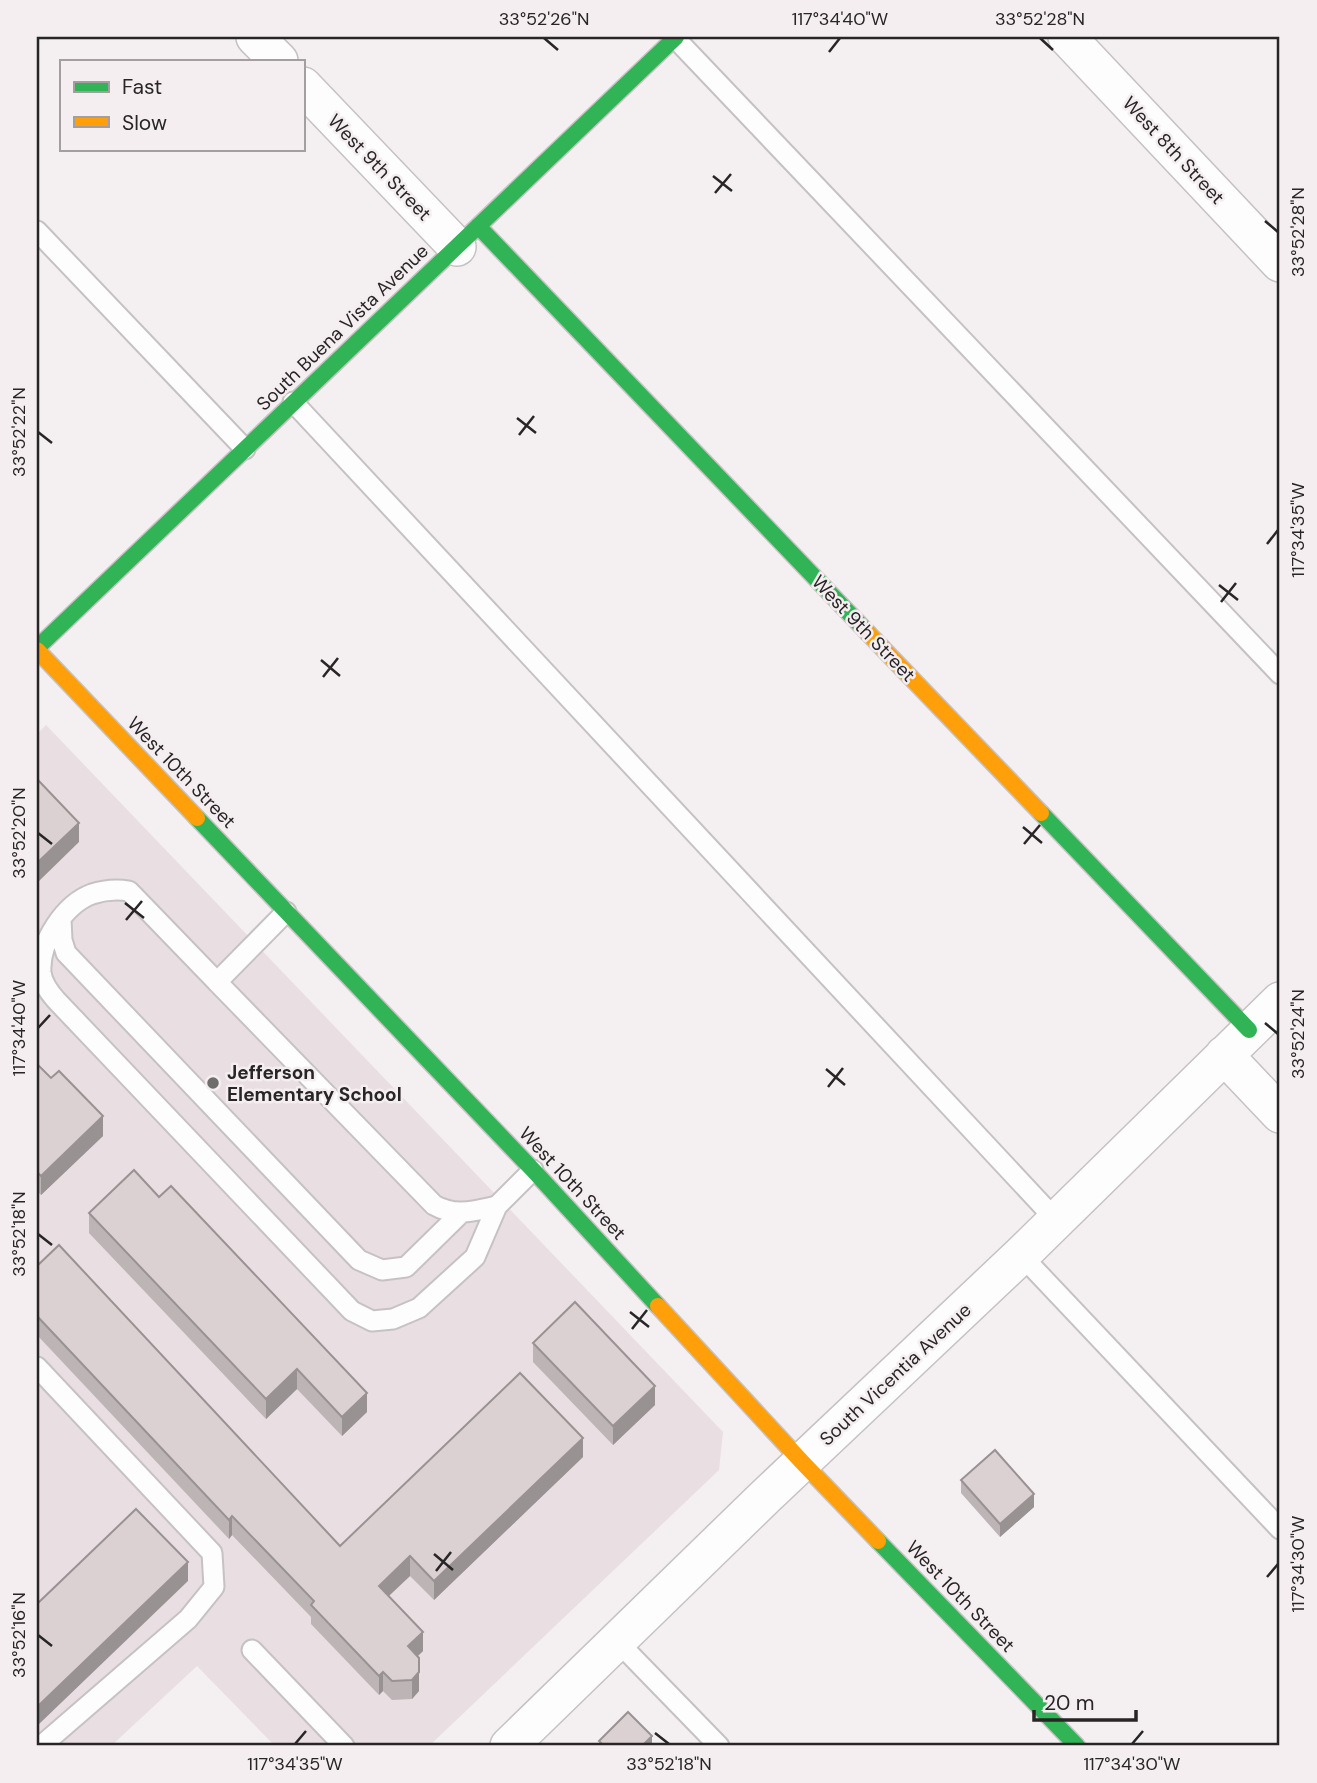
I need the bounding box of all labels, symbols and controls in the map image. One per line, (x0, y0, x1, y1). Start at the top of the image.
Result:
text: 33°52'26"N (499, 7, 589, 31)
text: 117°34'40"W (792, 7, 888, 31)
text: 33°52'28"N (995, 7, 1085, 31)
legend (60, 60, 304, 150)
text: Fast (122, 73, 162, 101)
street label: West 8th Street (1117, 91, 1230, 210)
text: Slow (122, 109, 167, 137)
street label: West 9th Street (322, 109, 437, 226)
text: 33°52'28"N (1286, 187, 1310, 277)
street label: South Buena Vista Avenue (251, 239, 434, 416)
text: 33°52'22"N (7, 387, 31, 477)
text: 117°34'35"W (1286, 482, 1310, 578)
street label: West 9th Street (806, 570, 921, 687)
street label: West 10th Street (122, 711, 241, 834)
text: 33°52'20"N (7, 787, 31, 879)
text: 117°34'40"W (7, 980, 31, 1076)
text: 33°52'24"N (1286, 989, 1310, 1079)
place label: Jefferson Elementary School (227, 1060, 402, 1107)
marker: Jefferson Elementary School (205, 1075, 221, 1091)
street label: West 10th Street (514, 1121, 632, 1245)
text: 33°52'18"N (7, 1191, 31, 1277)
street label: South Vicentia Avenue (814, 1298, 976, 1451)
text: 117°34'30"W (1286, 1515, 1310, 1613)
street label: West 10th Street (901, 1535, 1020, 1658)
text: 33°52'16"N (7, 1592, 31, 1678)
scale bar (1034, 1678, 1135, 1722)
text: 20 m (1044, 1689, 1095, 1717)
text: 117°34'35"W (247, 1752, 343, 1776)
text: 33°52'18"N (626, 1752, 712, 1776)
text: 117°34'30"W (1083, 1752, 1181, 1776)

